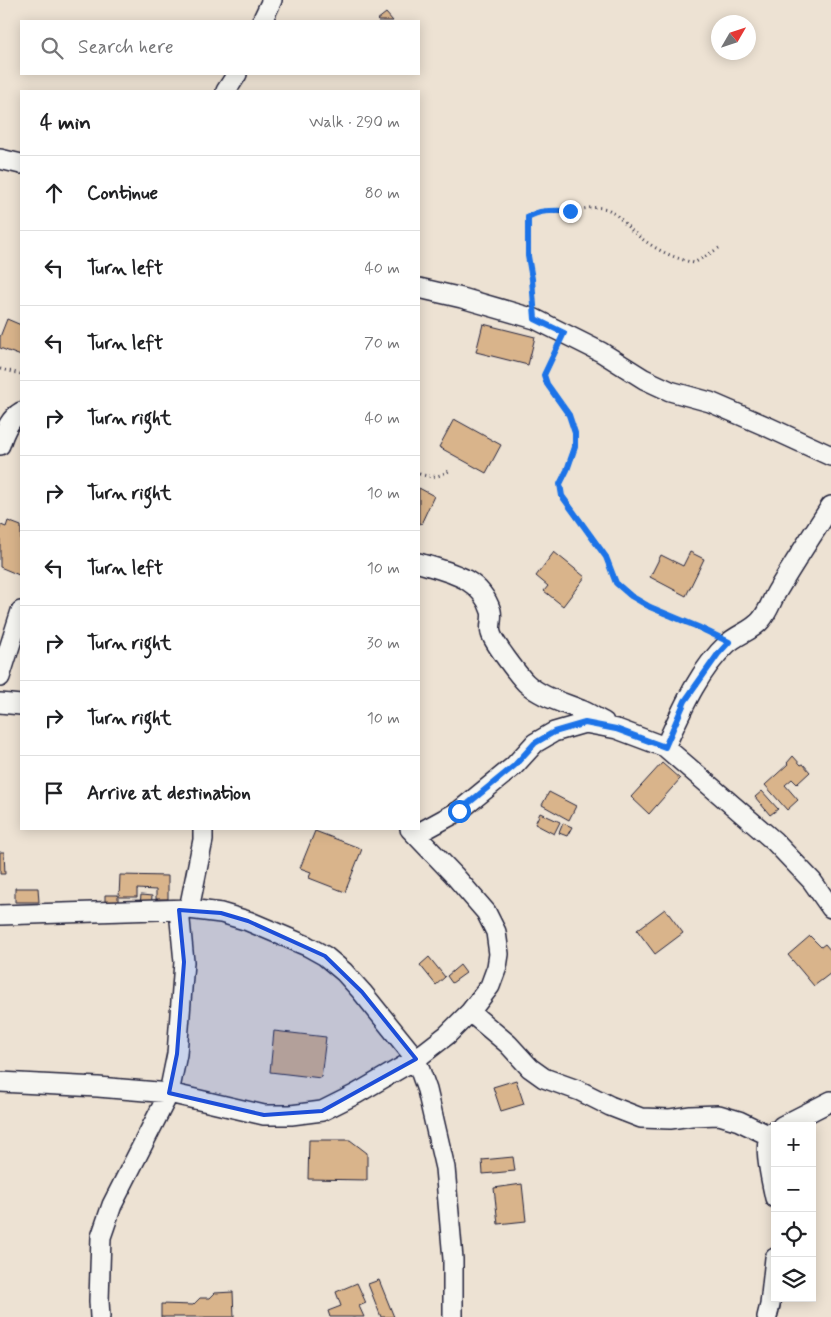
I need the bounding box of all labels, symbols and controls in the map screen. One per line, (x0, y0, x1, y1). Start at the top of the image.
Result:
north arrow (711, 15, 756, 60)
search box (20, 20, 420, 75)
icon: search (38, 34, 66, 62)
text: Search here (78, 35, 174, 60)
text: 4 min (40, 109, 91, 137)
text: Walk · 290 m (309, 112, 400, 133)
icon: ahead (40, 179, 68, 207)
text: Continue (87, 181, 158, 206)
text: 80 m (365, 183, 400, 204)
route end (559, 200, 582, 223)
icon: left (40, 254, 68, 282)
text: Turn left (87, 256, 163, 281)
text: 40 m (364, 258, 400, 279)
icon: left (40, 329, 68, 357)
text: Turn left (87, 331, 163, 356)
text: 70 m (364, 333, 400, 354)
icon: right (40, 404, 68, 432)
text: Turn right (87, 406, 171, 431)
text: 40 m (364, 408, 400, 429)
icon: right (40, 479, 68, 507)
text: Turn right (87, 481, 171, 506)
text: 10 m (367, 483, 400, 504)
icon: left (40, 554, 68, 582)
text: Turn left (87, 556, 163, 581)
text: 10 m (367, 558, 400, 579)
icon: right (40, 629, 68, 657)
text: Turn right (87, 631, 171, 656)
text: 30 m (367, 633, 400, 654)
icon: right (40, 704, 68, 732)
text: Turn right (87, 706, 171, 731)
text: 10 m (367, 708, 400, 729)
icon: arrive (40, 779, 68, 807)
text: Arrive at destination (87, 781, 251, 806)
route start (448, 800, 471, 823)
map controls (771, 1122, 816, 1302)
button: + (771, 1122, 816, 1167)
button: − (771, 1167, 816, 1212)
button: locate (771, 1212, 816, 1257)
button: layers (771, 1257, 816, 1302)

